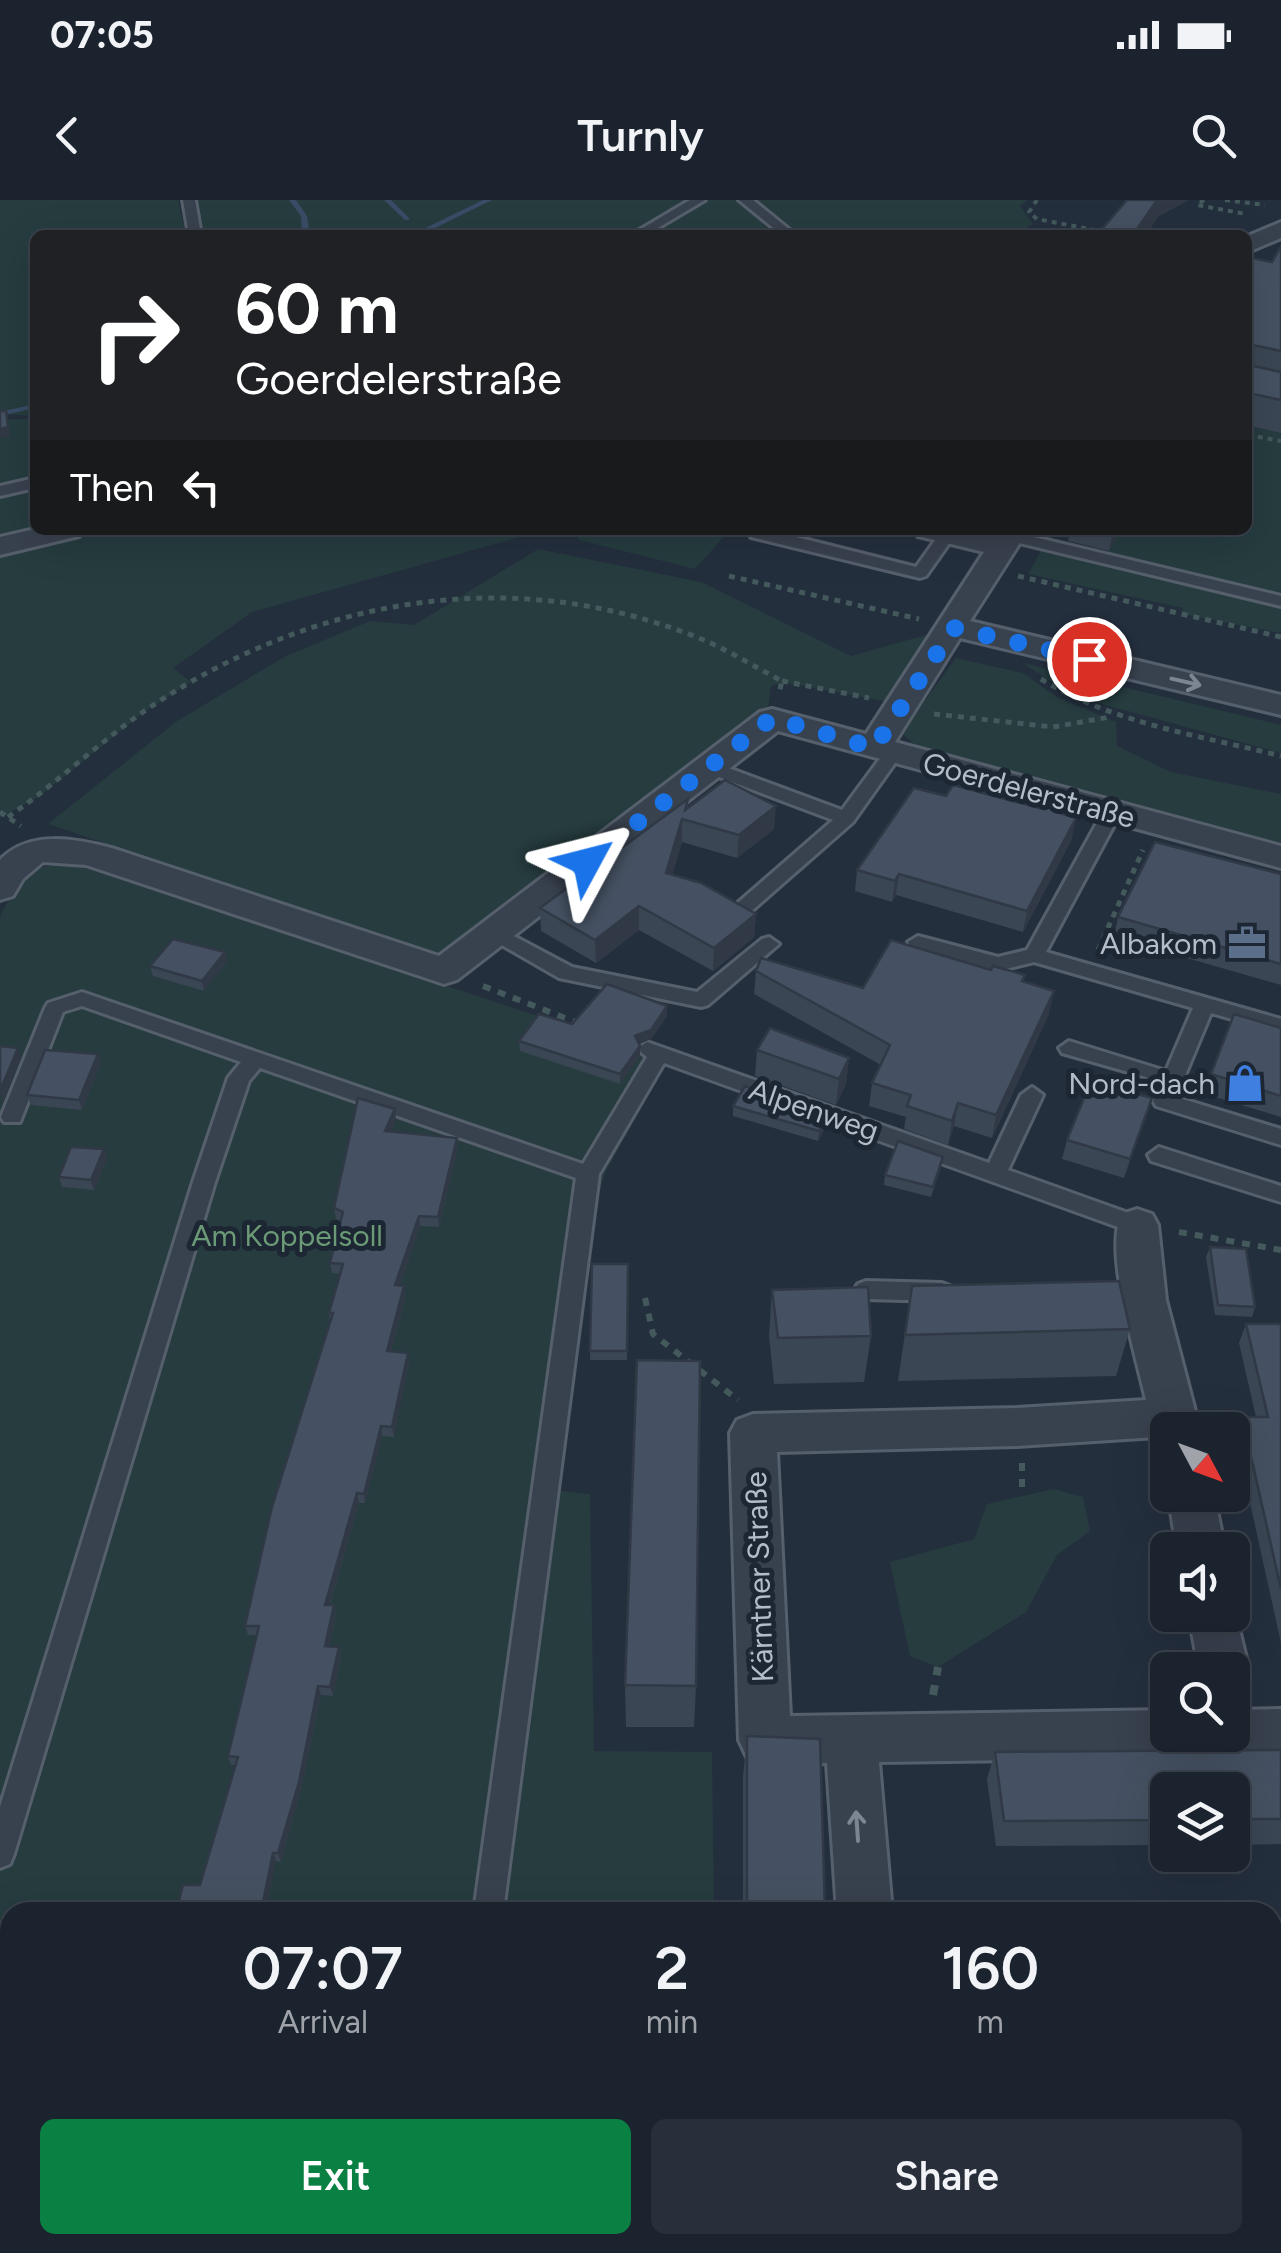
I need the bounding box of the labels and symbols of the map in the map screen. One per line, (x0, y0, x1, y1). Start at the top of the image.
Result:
pin (1047, 617, 1132, 702)
one-way arrow (1169, 674, 1201, 692)
street label: Goerdelerstraße (919, 744, 1139, 836)
position arrow (535, 810, 639, 914)
office icon: Albakom (1226, 922, 1268, 964)
place label: Albakom (1100, 925, 1217, 962)
shop icon: Nord-dach (1224, 1062, 1266, 1104)
place label: Nord-dach (1068, 1065, 1215, 1102)
street label: Alpenweg (744, 1071, 884, 1149)
park label: Am Koppelsoll (191, 1217, 383, 1254)
north arrow (1150, 1412, 1250, 1512)
street label: Kärntner Straße (737, 1471, 781, 1683)
one-way arrow (848, 1810, 867, 1842)

